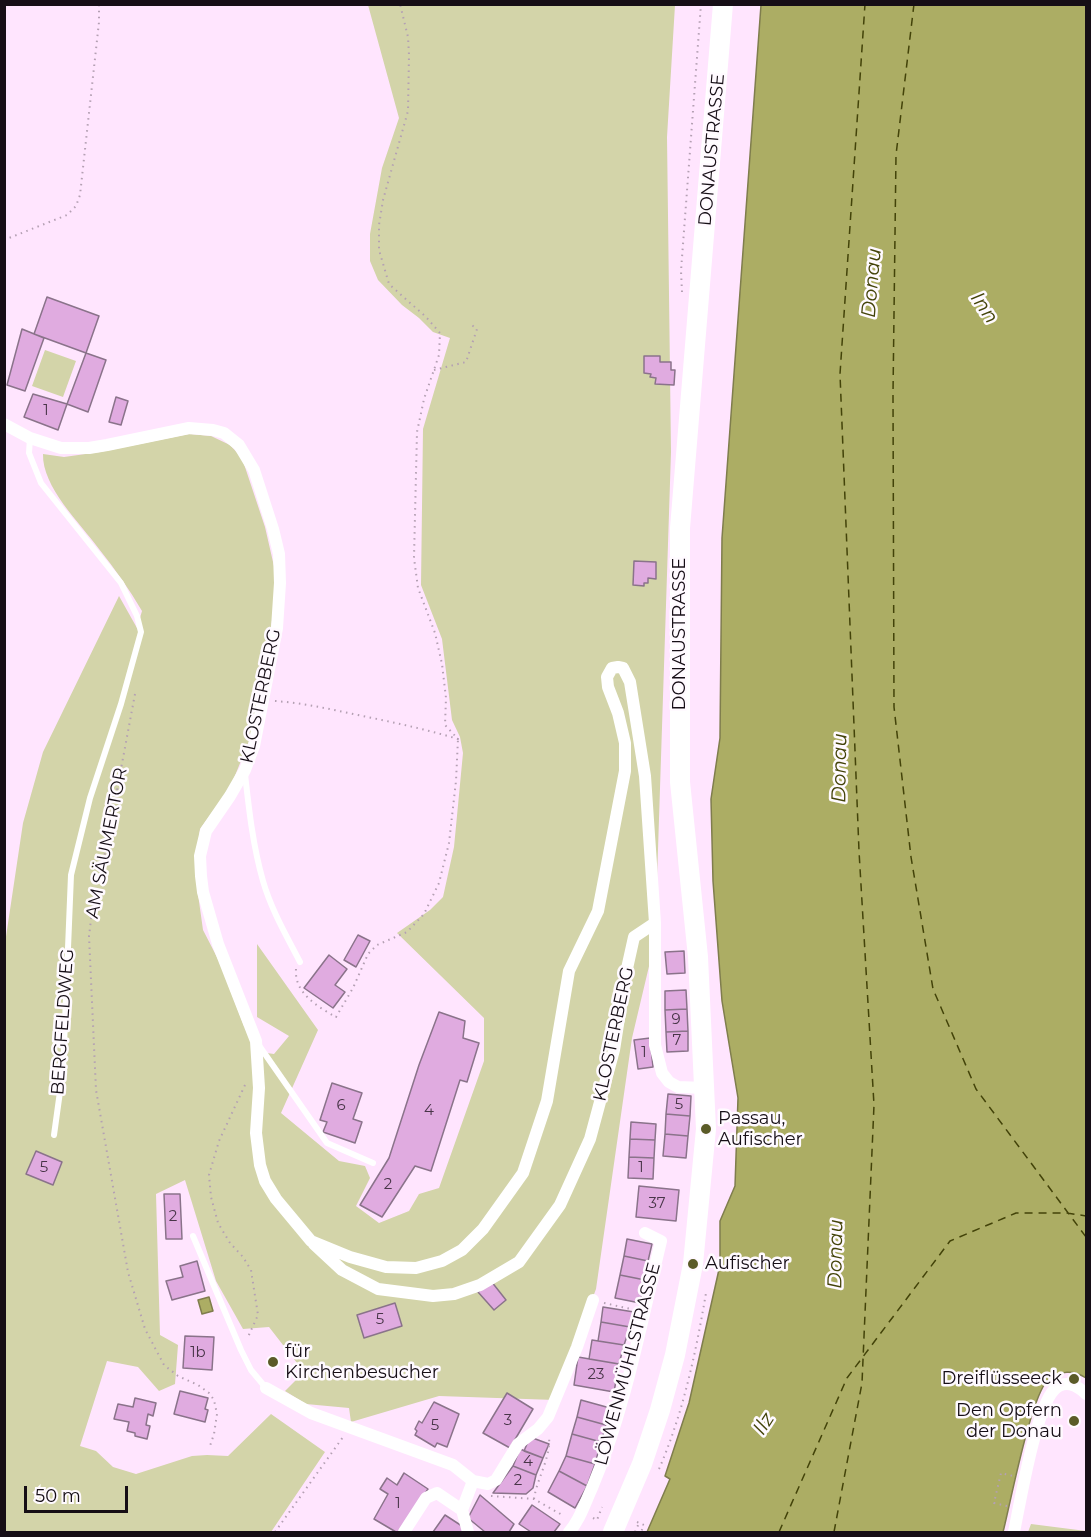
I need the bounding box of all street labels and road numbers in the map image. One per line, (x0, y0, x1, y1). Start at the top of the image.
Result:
street label: DONAUSTRASSE (695, 73, 729, 227)
street label: DONAUSTRASSE (669, 558, 691, 710)
street label: KLOSTERBERG (236, 627, 286, 765)
street label: AM SÄUMERTOR (82, 766, 132, 920)
street label: BERGFELDWEG (47, 948, 79, 1096)
street label: KLOSTERBERG (589, 965, 639, 1103)
street label: LÖWENMÜHLSTRASSE (590, 1260, 666, 1468)

